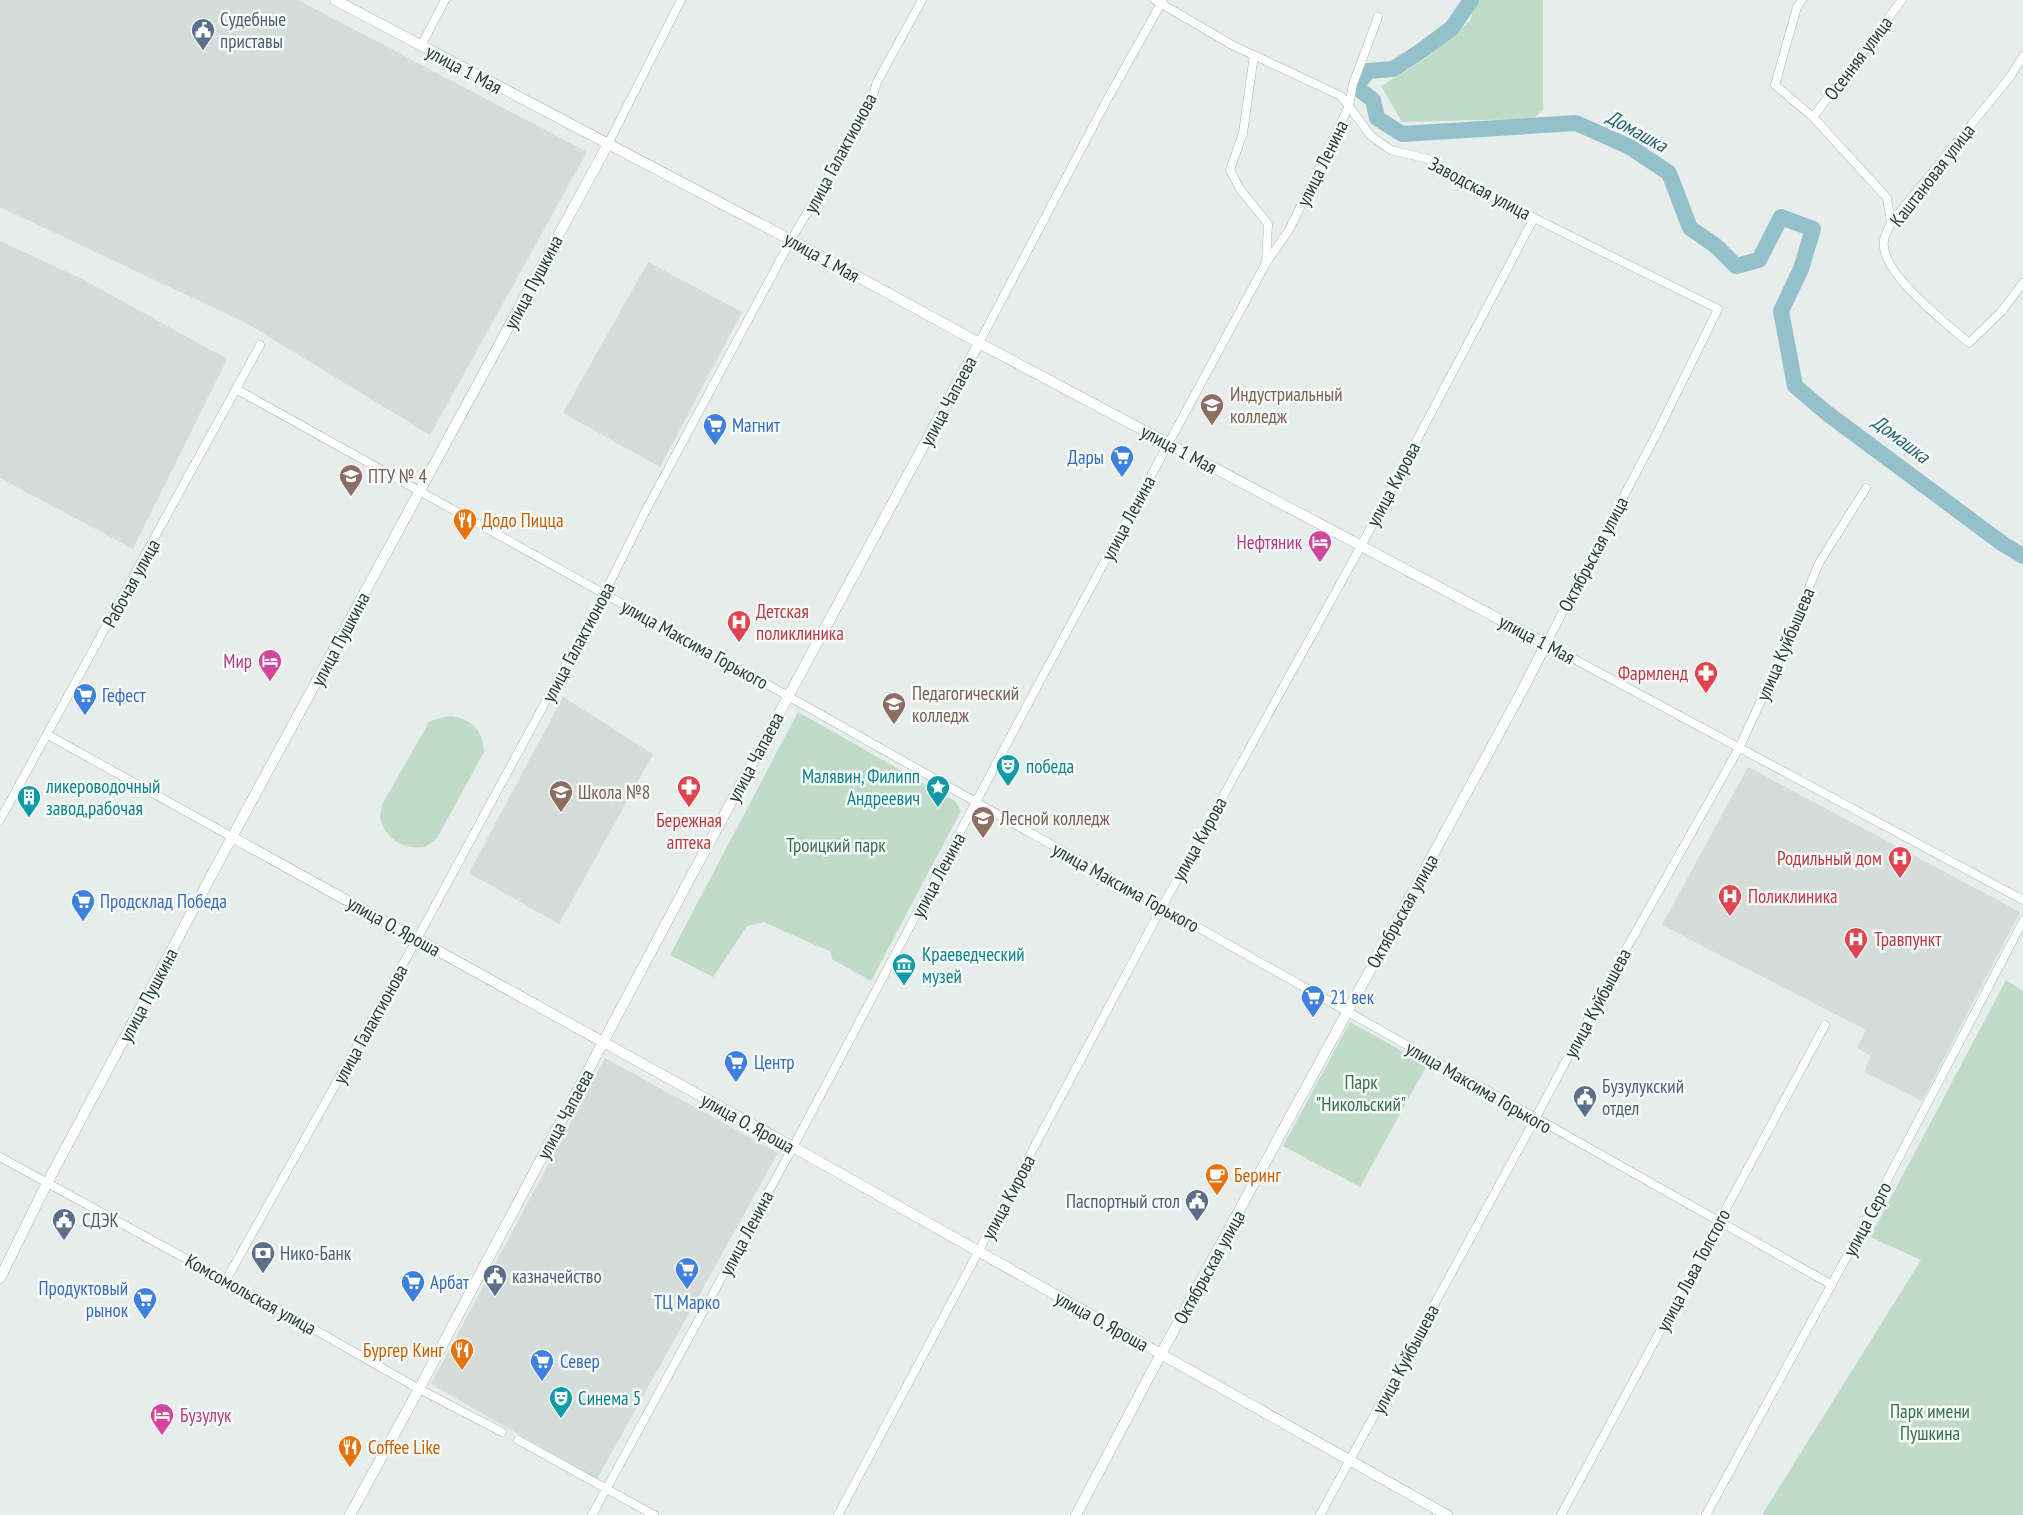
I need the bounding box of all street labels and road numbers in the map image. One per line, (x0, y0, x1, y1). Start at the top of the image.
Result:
street label: Осенняя улица (1819, 11, 1897, 105)
street label: улица 1 Мая (422, 39, 506, 99)
street label: улица Галактионова (798, 89, 882, 217)
street label: улица Ленина (1291, 116, 1353, 210)
street label: Каштановая улица (1884, 119, 1980, 231)
street label: Заводская улица (1425, 151, 1535, 225)
street label: улица 1 Мая (780, 226, 864, 288)
street label: улица Пушкина (498, 231, 568, 333)
street label: улица Чапаева (914, 352, 982, 450)
street label: улица 1 Мая (1137, 419, 1221, 479)
street label: улица Кирова (1361, 438, 1425, 530)
street label: улица Ленина (1096, 471, 1160, 565)
street label: Октябрьская улица (1553, 492, 1633, 616)
street label: Рабочая улица (97, 535, 165, 631)
street label: улица Галактионова (536, 578, 620, 706)
street label: улица Куйбышева (1750, 584, 1820, 704)
street label: улица Пушкина (305, 588, 375, 690)
street label: улица Максима Горького (617, 594, 773, 694)
street label: улица 1 Мая (1495, 609, 1579, 669)
street label: улица Чапаева (721, 708, 789, 806)
street label: улица Кирова (1166, 793, 1232, 885)
street label: улица Ленина (906, 828, 970, 922)
street label: улица Максима Горького (1048, 837, 1204, 937)
street label: Октябрьская улица (1361, 850, 1443, 972)
street label: улица О. Яроша (343, 890, 445, 962)
street label: улица Пушкина (113, 944, 183, 1046)
street label: улица Куйбышева (1558, 944, 1636, 1062)
street label: улица Галактионова (327, 960, 413, 1088)
street label: улица Максима Горького (1402, 1036, 1556, 1138)
street label: улица Чапаева (531, 1065, 599, 1163)
street label: улица О. Яроша (697, 1087, 799, 1159)
street label: улица Кирова (976, 1151, 1040, 1243)
street label: улица Серго (1837, 1178, 1897, 1260)
street label: улица Ленина (714, 1186, 778, 1280)
street label: улица Льва Толстого (1651, 1205, 1735, 1335)
street label: Октябрьская улица (1168, 1206, 1250, 1328)
street label: Комсомольская улица (181, 1248, 321, 1340)
street label: улица О. Яроша (1051, 1285, 1153, 1357)
street label: улица Куйбышева (1366, 1300, 1444, 1418)

